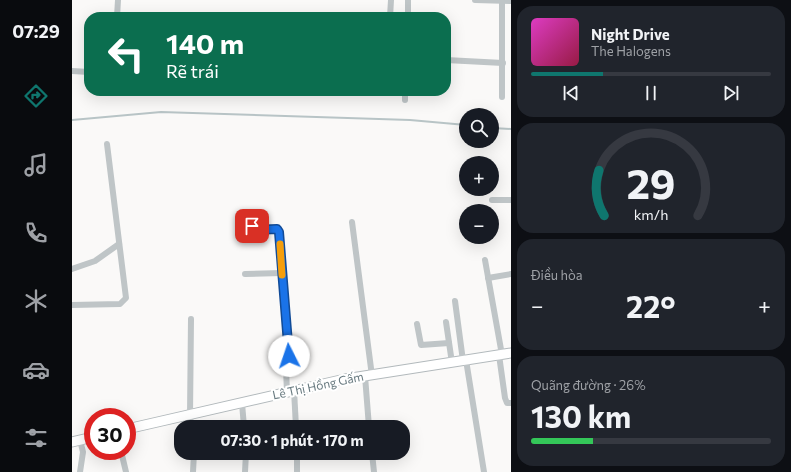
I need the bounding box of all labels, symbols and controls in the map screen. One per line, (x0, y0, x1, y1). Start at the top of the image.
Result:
text: 07:29 (12, 20, 60, 42)
text: Night Drive (591, 25, 670, 43)
text: 140 m (166, 26, 244, 60)
icon: left (100, 28, 152, 80)
text: The Halogens (591, 43, 671, 59)
text: Rẽ trái (166, 60, 219, 82)
icon: directions (22, 82, 50, 110)
icon: previous (560, 82, 582, 104)
icon: pause (640, 82, 662, 104)
icon: next (720, 82, 742, 104)
map controls (459, 108, 499, 244)
button: search (459, 108, 499, 148)
icon: music (22, 151, 50, 179)
button: + (459, 156, 499, 196)
text: 29 (626, 157, 676, 208)
button: − (459, 204, 499, 244)
text: km/h (634, 204, 668, 222)
pin (235, 209, 269, 243)
icon: arrive (241, 215, 263, 237)
icon: phone (22, 219, 50, 247)
text: Điều hòa (531, 267, 583, 283)
icon: climate (22, 287, 50, 315)
text: 22° (626, 287, 676, 324)
text: − (531, 292, 544, 319)
text: + (758, 292, 771, 319)
position arrow (268, 335, 310, 377)
icon: car (22, 356, 50, 384)
street label: Lê Thị Hồng Gấm (271, 369, 365, 402)
text: Quãng đường · 26% (531, 377, 646, 393)
text: 130 km (531, 397, 631, 434)
speed limit sign: 30 (84, 408, 136, 460)
icon: filters (22, 424, 50, 452)
text: 07:30 · 1 phút · 170 m (220, 431, 364, 449)

